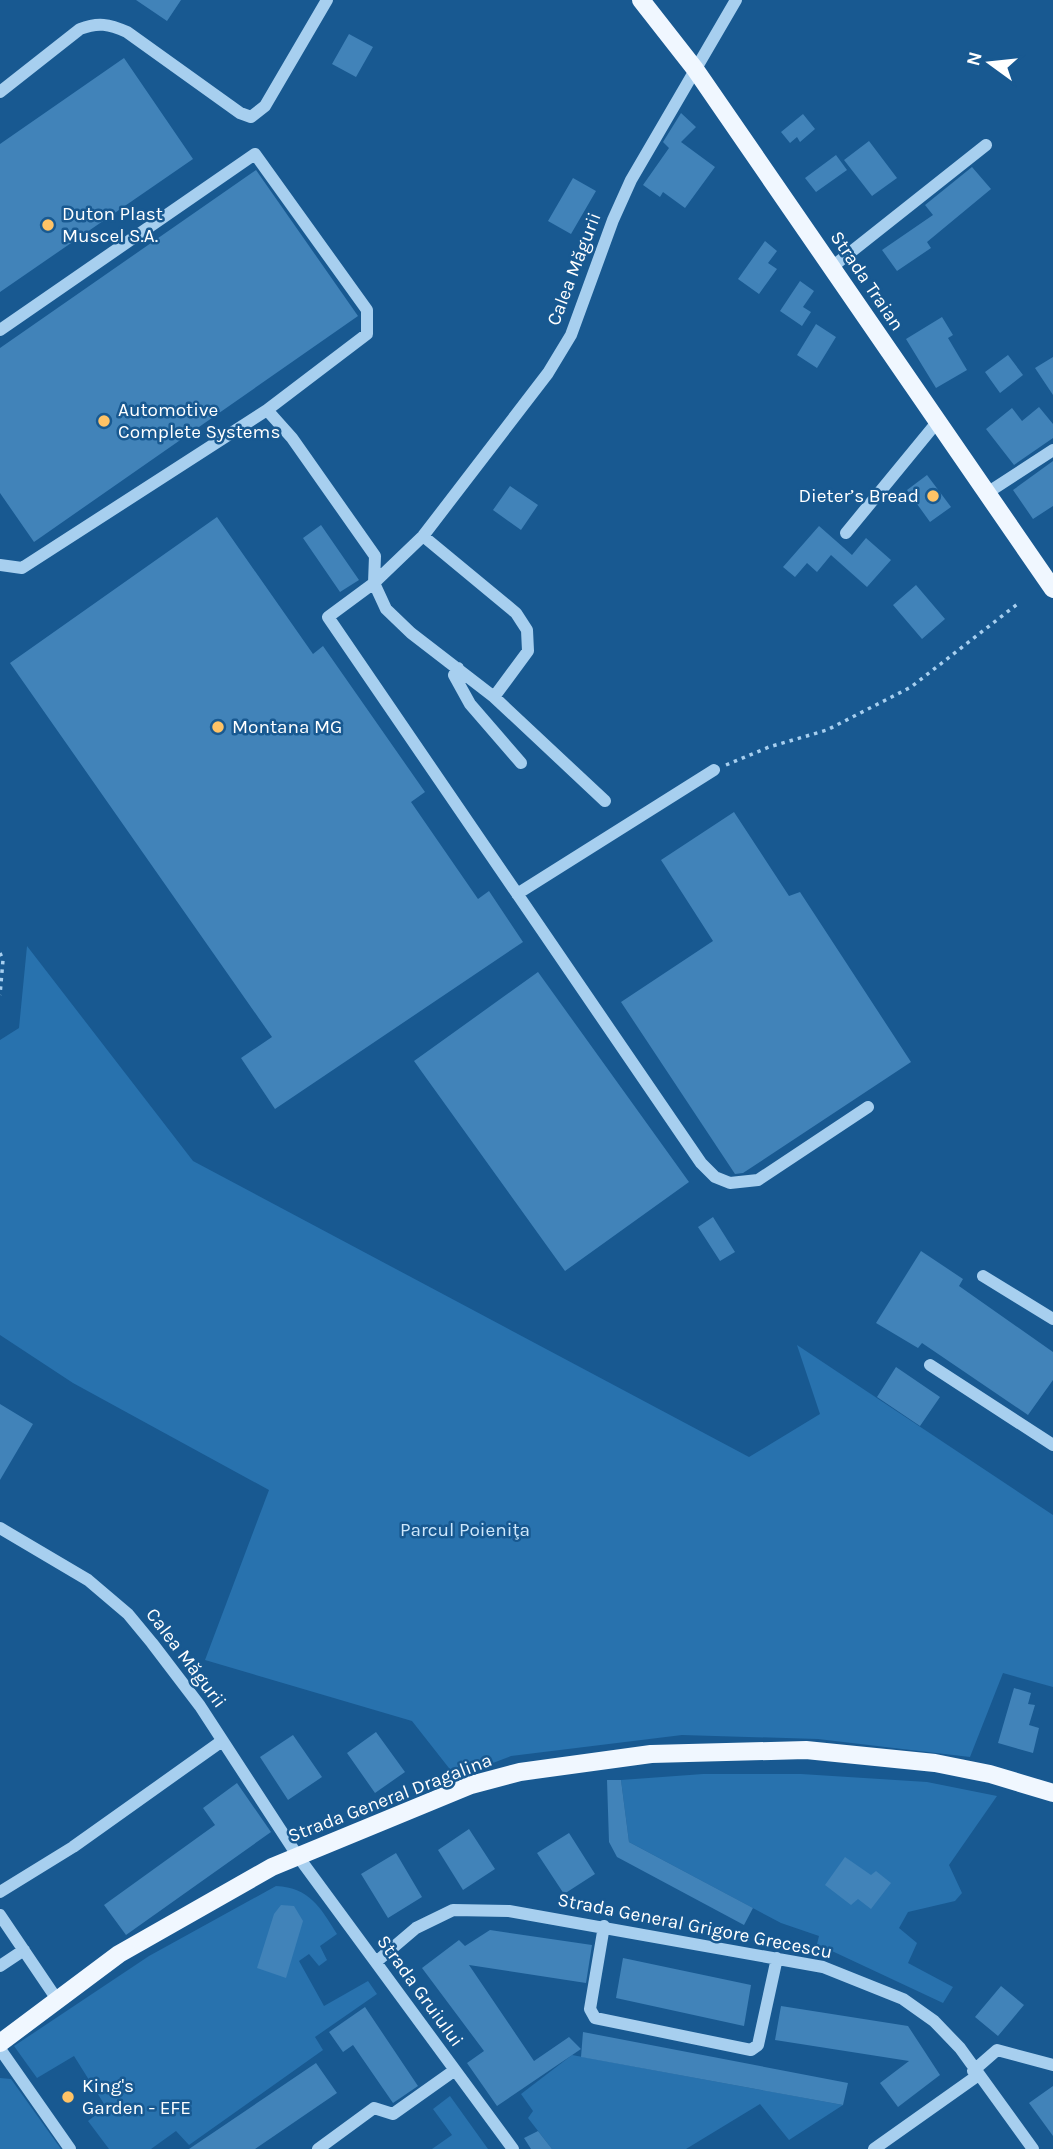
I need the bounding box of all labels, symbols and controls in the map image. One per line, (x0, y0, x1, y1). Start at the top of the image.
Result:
north arrow (955, 28, 1025, 98)
text: N (962, 49, 987, 68)
place label: Duton Plast Muscel S.A. (62, 203, 163, 247)
street label: Calea Măgurii (542, 209, 606, 329)
marker: Duton Plast Muscel S.A. (40, 217, 56, 233)
street label: Strada Traian (826, 227, 908, 335)
place label: Automotive Complete Systems (118, 399, 280, 443)
marker: Automotive Complete Systems (96, 413, 112, 429)
place label: Dieter’s Bread (799, 485, 919, 507)
marker: Dieter’s Bread (925, 488, 941, 504)
place label: Montana MG (232, 716, 342, 738)
marker: Montana MG (210, 719, 226, 735)
park label: Parcul Poieniţa (400, 1519, 530, 1541)
street label: Calea Măgurii (141, 1604, 231, 1712)
street label: Strada General Dragalina (285, 1749, 495, 1847)
street label: Strada General Grigore Grecescu (556, 1889, 834, 1963)
street label: Strada Gruiului (372, 1931, 468, 2051)
place label: King's Garden - EFE (82, 2075, 191, 2119)
marker: King's Garden - EFE (60, 2089, 76, 2105)

